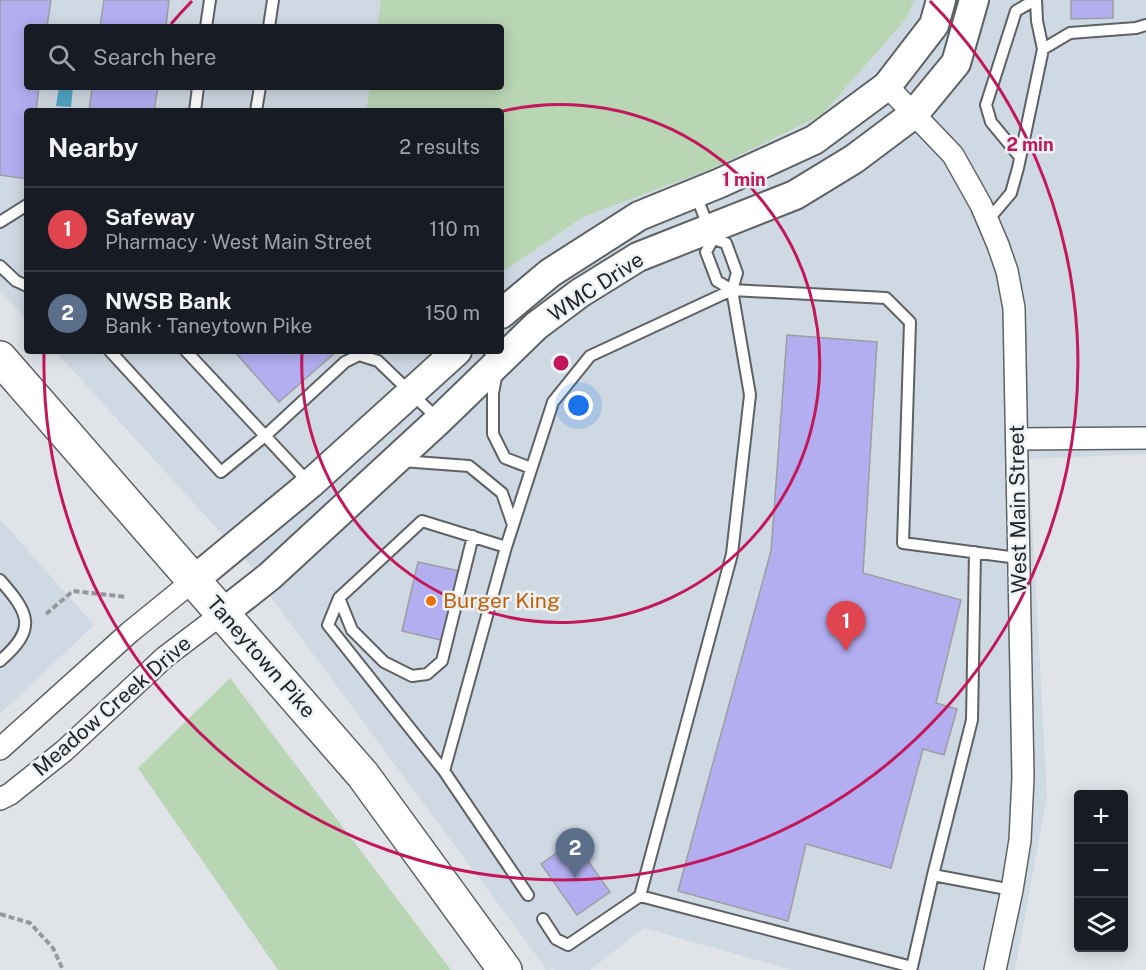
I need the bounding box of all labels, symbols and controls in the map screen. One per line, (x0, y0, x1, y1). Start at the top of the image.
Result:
search box (24, 24, 504, 90)
icon: search (45, 41, 78, 74)
text: Search here (93, 44, 217, 70)
text: Nearby (48, 132, 138, 163)
text: 2 min (1006, 134, 1054, 155)
text: 2 results (399, 135, 480, 159)
text: 1 min (722, 169, 766, 190)
text: Safeway (105, 204, 195, 230)
text: 1 (63, 217, 72, 241)
text: 110 m (429, 217, 480, 241)
text: Pharmacy · West Main Street (105, 230, 372, 254)
street label: WMC Drive (543, 247, 648, 327)
text: NWSB Bank (105, 288, 232, 314)
text: 2 (61, 301, 74, 325)
text: 150 m (425, 301, 480, 325)
text: Bank · Taneytown Pike (105, 314, 312, 338)
centre of rings (551, 353, 571, 373)
your location (564, 391, 593, 420)
street label: West Main Street (1004, 425, 1031, 594)
place label: Burger King (443, 588, 560, 613)
street label: Taneytown Pike (202, 591, 321, 723)
marker: Burger King (424, 594, 438, 608)
pin: 1 (826, 602, 866, 651)
street label: Meadow Creek Drive (28, 630, 196, 781)
map controls (1074, 790, 1128, 952)
button: + (1074, 790, 1128, 844)
pin: 2 (556, 828, 594, 878)
button: − (1074, 844, 1128, 898)
button: layers (1074, 898, 1128, 952)

